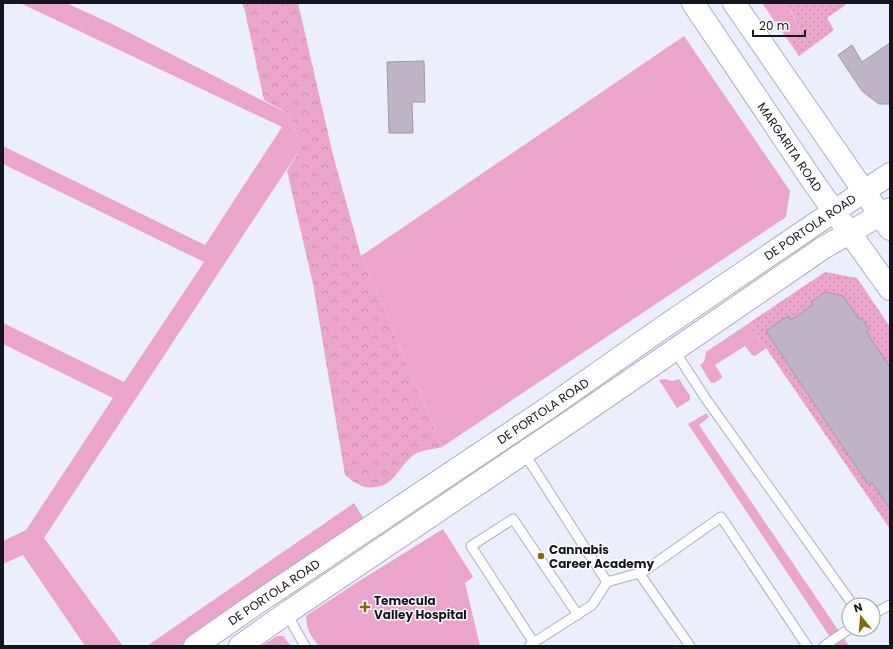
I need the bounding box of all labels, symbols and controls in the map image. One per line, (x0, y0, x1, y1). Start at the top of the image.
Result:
scale bar (753, 12, 805, 38)
text: 20 m (759, 17, 789, 34)
street label: MARGARITA ROAD (754, 99, 826, 195)
street label: DE PORTOLA ROAD (761, 190, 859, 264)
street label: DE PORTOLA ROAD (494, 374, 592, 448)
place label: Cannabis Career Academy (549, 541, 654, 572)
marker: Cannabis Career Academy (536, 551, 546, 561)
street label: DE PORTOLA ROAD (225, 555, 323, 629)
place label: Temecula Valley Hospital (374, 592, 467, 623)
north arrow (841, 597, 881, 637)
text: N (852, 599, 864, 616)
marker: Temecula Valley Hospital (359, 601, 371, 613)

